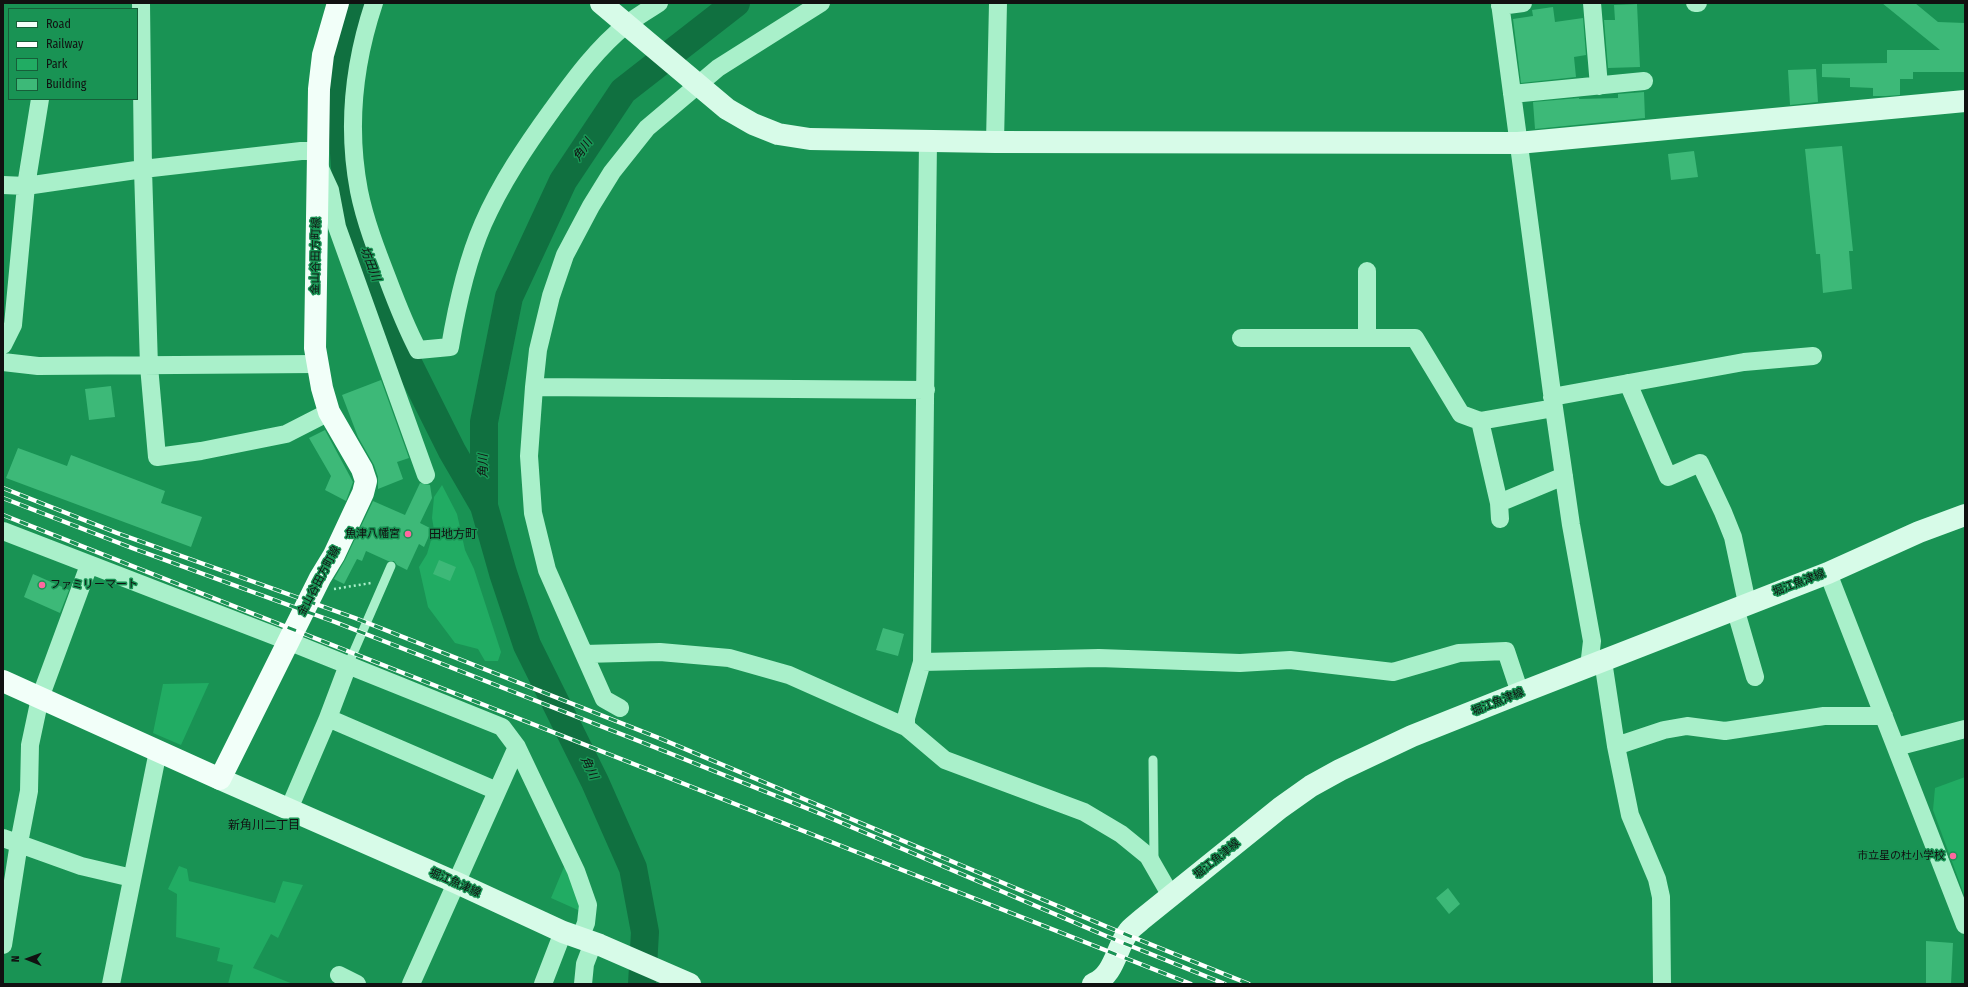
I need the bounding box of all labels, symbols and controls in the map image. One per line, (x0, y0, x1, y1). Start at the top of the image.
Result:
legend (8, 8, 138, 100)
text: Road (46, 17, 71, 31)
text: Railway (46, 37, 83, 51)
text: Park (46, 57, 67, 71)
text: Building (46, 77, 86, 91)
water label: 角川 (570, 136, 596, 164)
street label: 金山谷田方町線 (309, 217, 323, 295)
water label: 坊田川 (357, 245, 383, 283)
water label: 角川 (477, 454, 491, 478)
place label: 魚津八幡宮 (345, 527, 400, 541)
district label: 田地方町 (429, 528, 477, 542)
marker: 魚津八幡宮 (403, 529, 413, 539)
street label: 金山谷田方町線 (295, 544, 343, 618)
street label: 堀江魚津線 (1771, 567, 1827, 599)
place label: ファミリーマート (50, 578, 138, 592)
marker: ファミリーマート (37, 580, 47, 590)
street label: 堀江魚津線 (1470, 686, 1526, 718)
water label: 角川 (577, 754, 601, 782)
district label: 新角川二丁目 (228, 819, 300, 833)
street label: 堀江魚津線 (1191, 837, 1243, 881)
place label: 市立星の杜小学校 (1857, 849, 1945, 863)
marker: 市立星の杜小学校 (1948, 851, 1958, 861)
street label: 堀江魚津線 (427, 866, 483, 900)
north arrow (8, 939, 48, 979)
text: N (9, 955, 22, 962)

